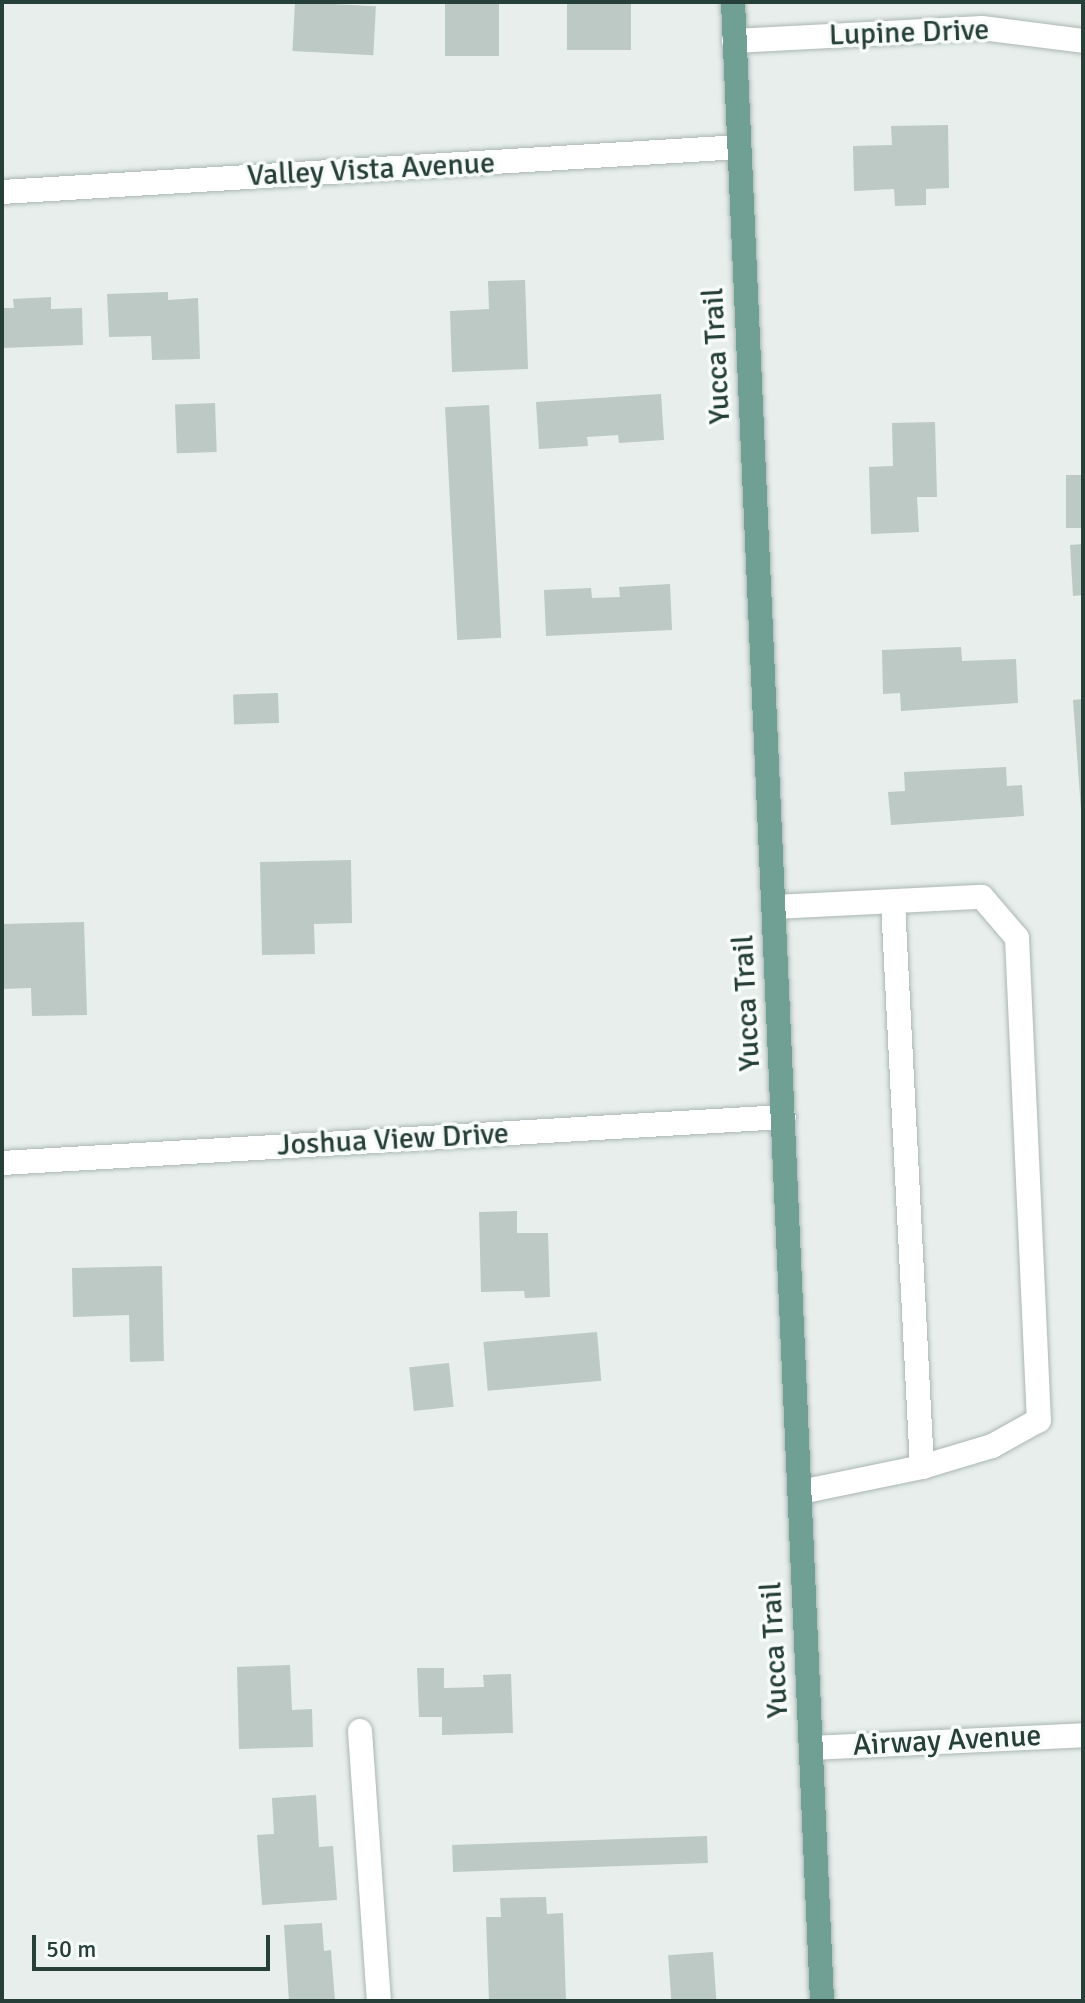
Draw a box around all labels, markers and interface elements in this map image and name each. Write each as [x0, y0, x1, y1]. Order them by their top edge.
street label: Lupine Drive [828, 12, 990, 54]
street label: Valley Vista Avenue [246, 146, 496, 194]
street label: Yucca Trail [695, 287, 739, 425]
street label: Yucca Trail [725, 934, 769, 1072]
street label: Joshua View Drive [276, 1116, 510, 1164]
street label: Yucca Trail [753, 1581, 797, 1719]
street label: Airway Avenue [852, 1718, 1042, 1764]
scale bar [36, 1919, 274, 1969]
text: 50 m [46, 1934, 96, 1964]

